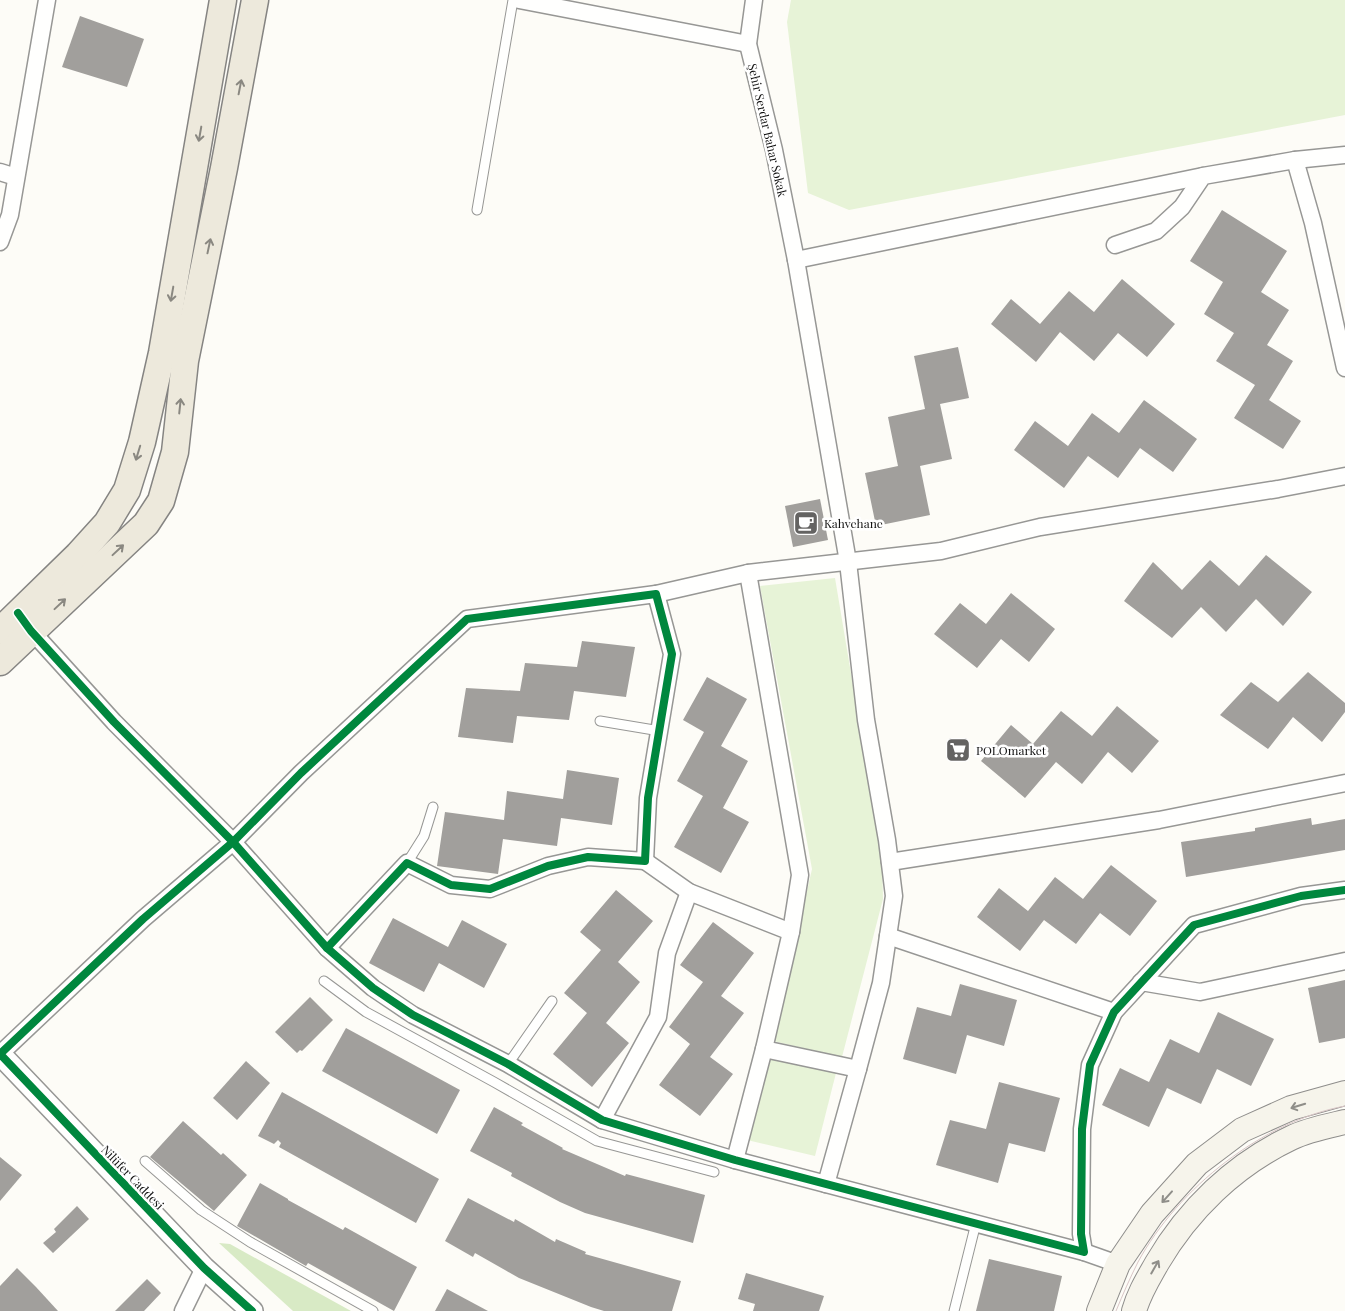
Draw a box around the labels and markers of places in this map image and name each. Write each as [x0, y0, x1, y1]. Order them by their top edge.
cafe icon: Kahvehane [793, 510, 819, 536]
place label: Kahvehane [824, 515, 883, 531]
supermarket icon: POLOmarket [945, 737, 971, 763]
place label: POLOmarket [976, 742, 1047, 758]

